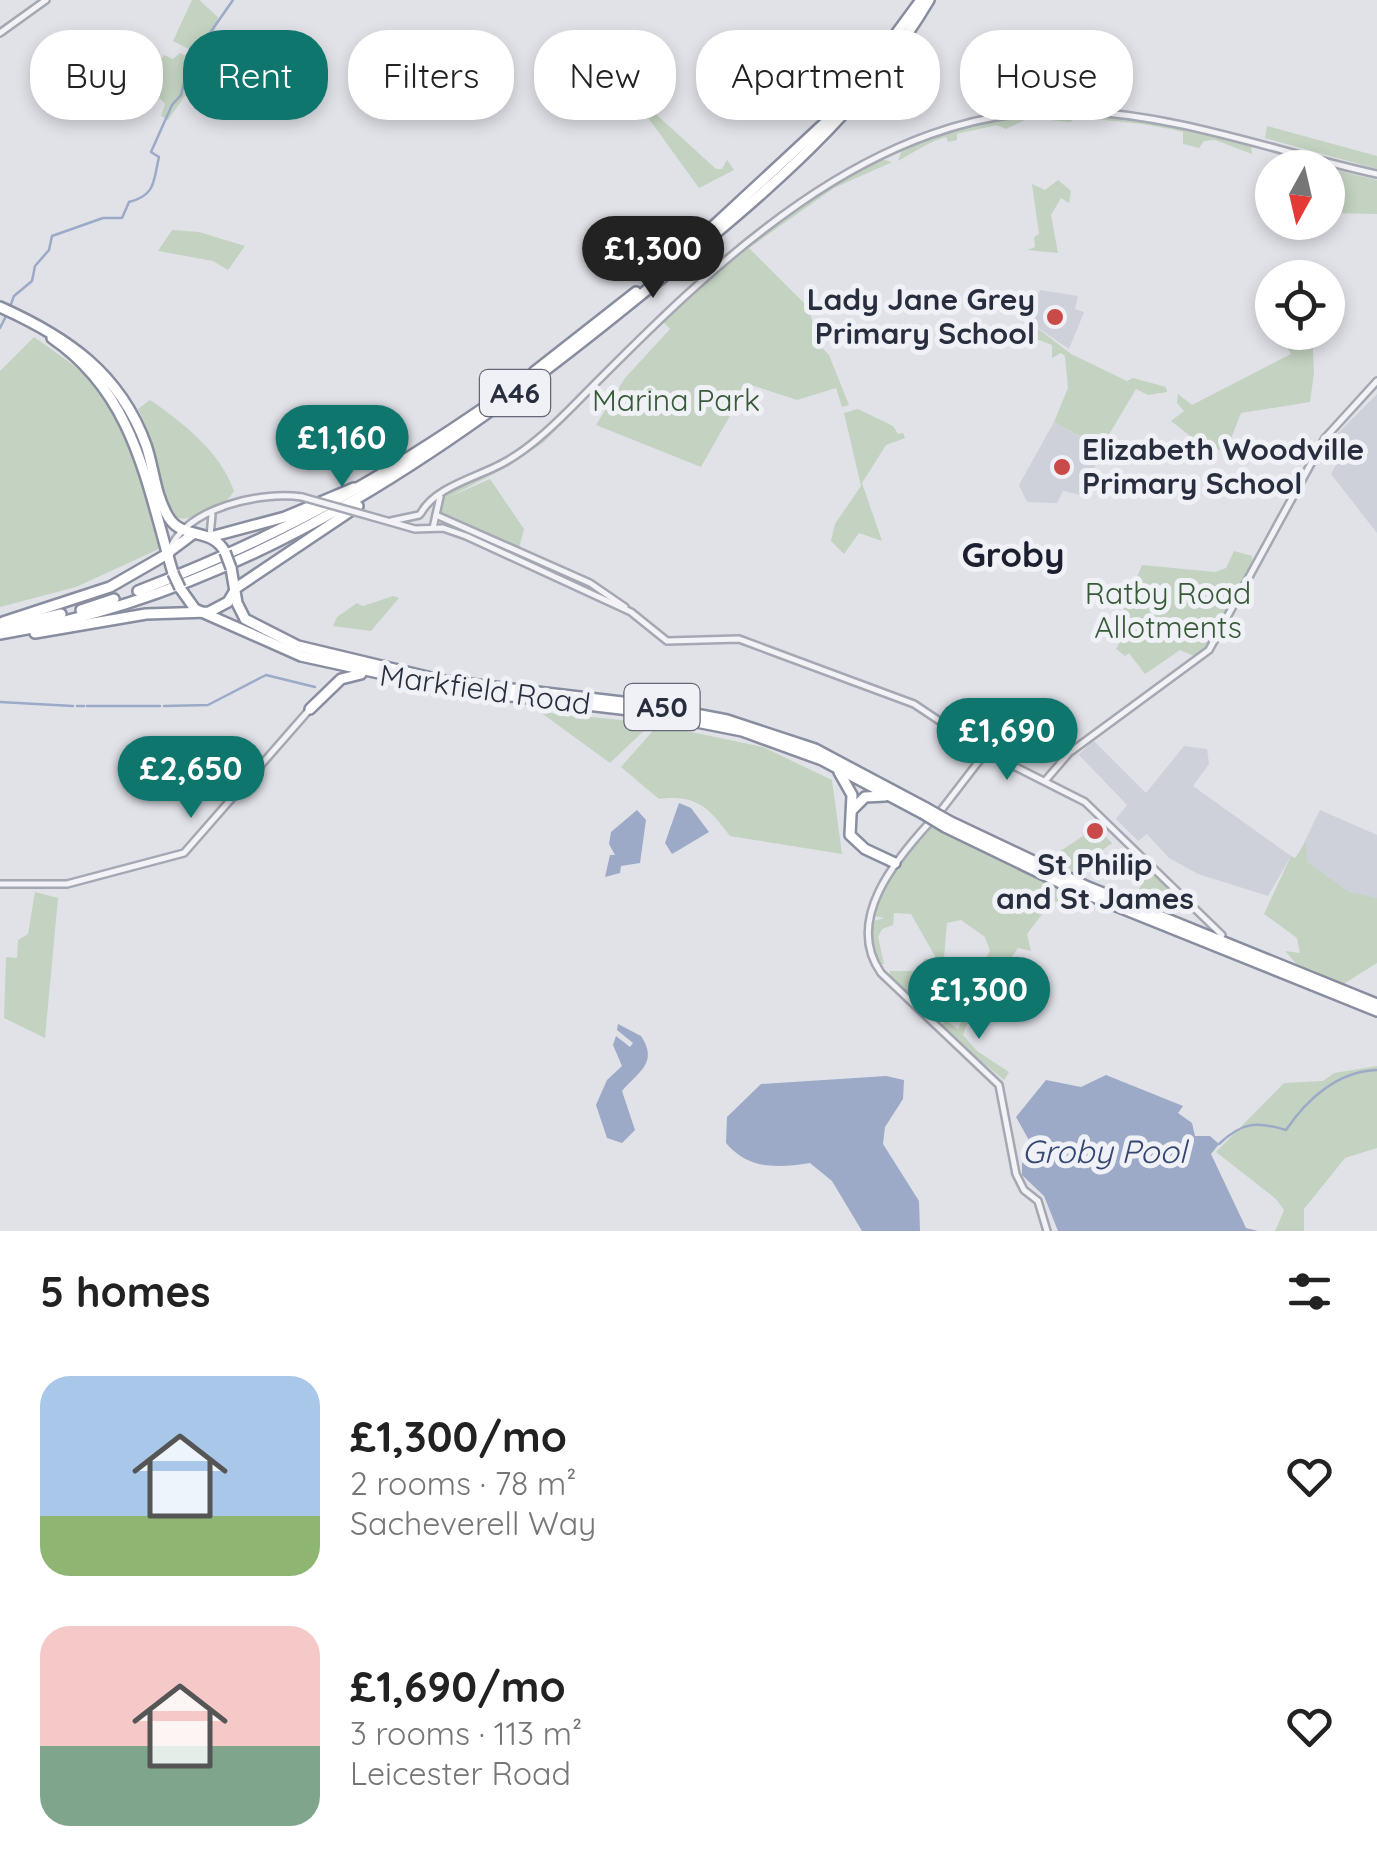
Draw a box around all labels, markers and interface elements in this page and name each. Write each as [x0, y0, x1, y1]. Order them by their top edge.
chip: Buy [30, 30, 163, 120]
chip: Rent [183, 30, 328, 120]
chip: Filters [348, 30, 514, 120]
chip: New [534, 30, 676, 120]
chip: Apartment [696, 30, 940, 120]
chip: House [960, 30, 1133, 120]
north arrow [1255, 150, 1345, 240]
map controls [1255, 150, 1345, 350]
pin: £1,300 [572, 216, 734, 301]
text: £1,300 [604, 228, 702, 268]
button: locate [1255, 260, 1345, 350]
place label: Lady Jane Grey Primary School [807, 280, 1035, 352]
marker: Lady Jane Grey Primary School [1044, 306, 1066, 328]
road number: A46 [480, 370, 550, 416]
park label: Marina Park [592, 381, 760, 419]
pin: £1,160 [261, 405, 423, 490]
text: £1,160 [298, 417, 386, 457]
place label: Elizabeth Woodville Primary School [1082, 430, 1364, 502]
marker: Elizabeth Woodville Primary School [1051, 456, 1073, 478]
district label: Groby [961, 532, 1065, 576]
park label: Ratby Road Allotments [1085, 574, 1251, 646]
street label: Markfield Road [377, 655, 593, 723]
road number: A50 [624, 684, 700, 730]
pin: £1,690 [926, 698, 1088, 783]
text: £1,690 [959, 710, 1055, 750]
pin: £2,650 [110, 736, 272, 821]
text: £2,650 [140, 748, 242, 788]
marker: St Philip and St James [1084, 820, 1106, 842]
place label: St Philip and St James [996, 845, 1194, 917]
pin: £1,300 [898, 957, 1060, 1042]
text: £1,300 [930, 969, 1028, 1009]
water label: Groby Pool [1022, 1131, 1190, 1171]
icon: filters [1282, 1264, 1337, 1319]
text: 5 homes [40, 1265, 211, 1318]
text: £1,300/mo [350, 1410, 567, 1463]
icon: home [120, 1416, 240, 1536]
icon: heart [1282, 1449, 1337, 1504]
text: 2 rooms · 78 m² [350, 1463, 576, 1503]
text: Sacheverell Way [350, 1503, 596, 1543]
text: £1,690/mo [350, 1660, 566, 1713]
icon: home [120, 1666, 240, 1786]
icon: heart [1282, 1699, 1337, 1754]
text: 3 rooms · 113 m² [350, 1713, 582, 1753]
text: Leicester Road [350, 1753, 571, 1793]

